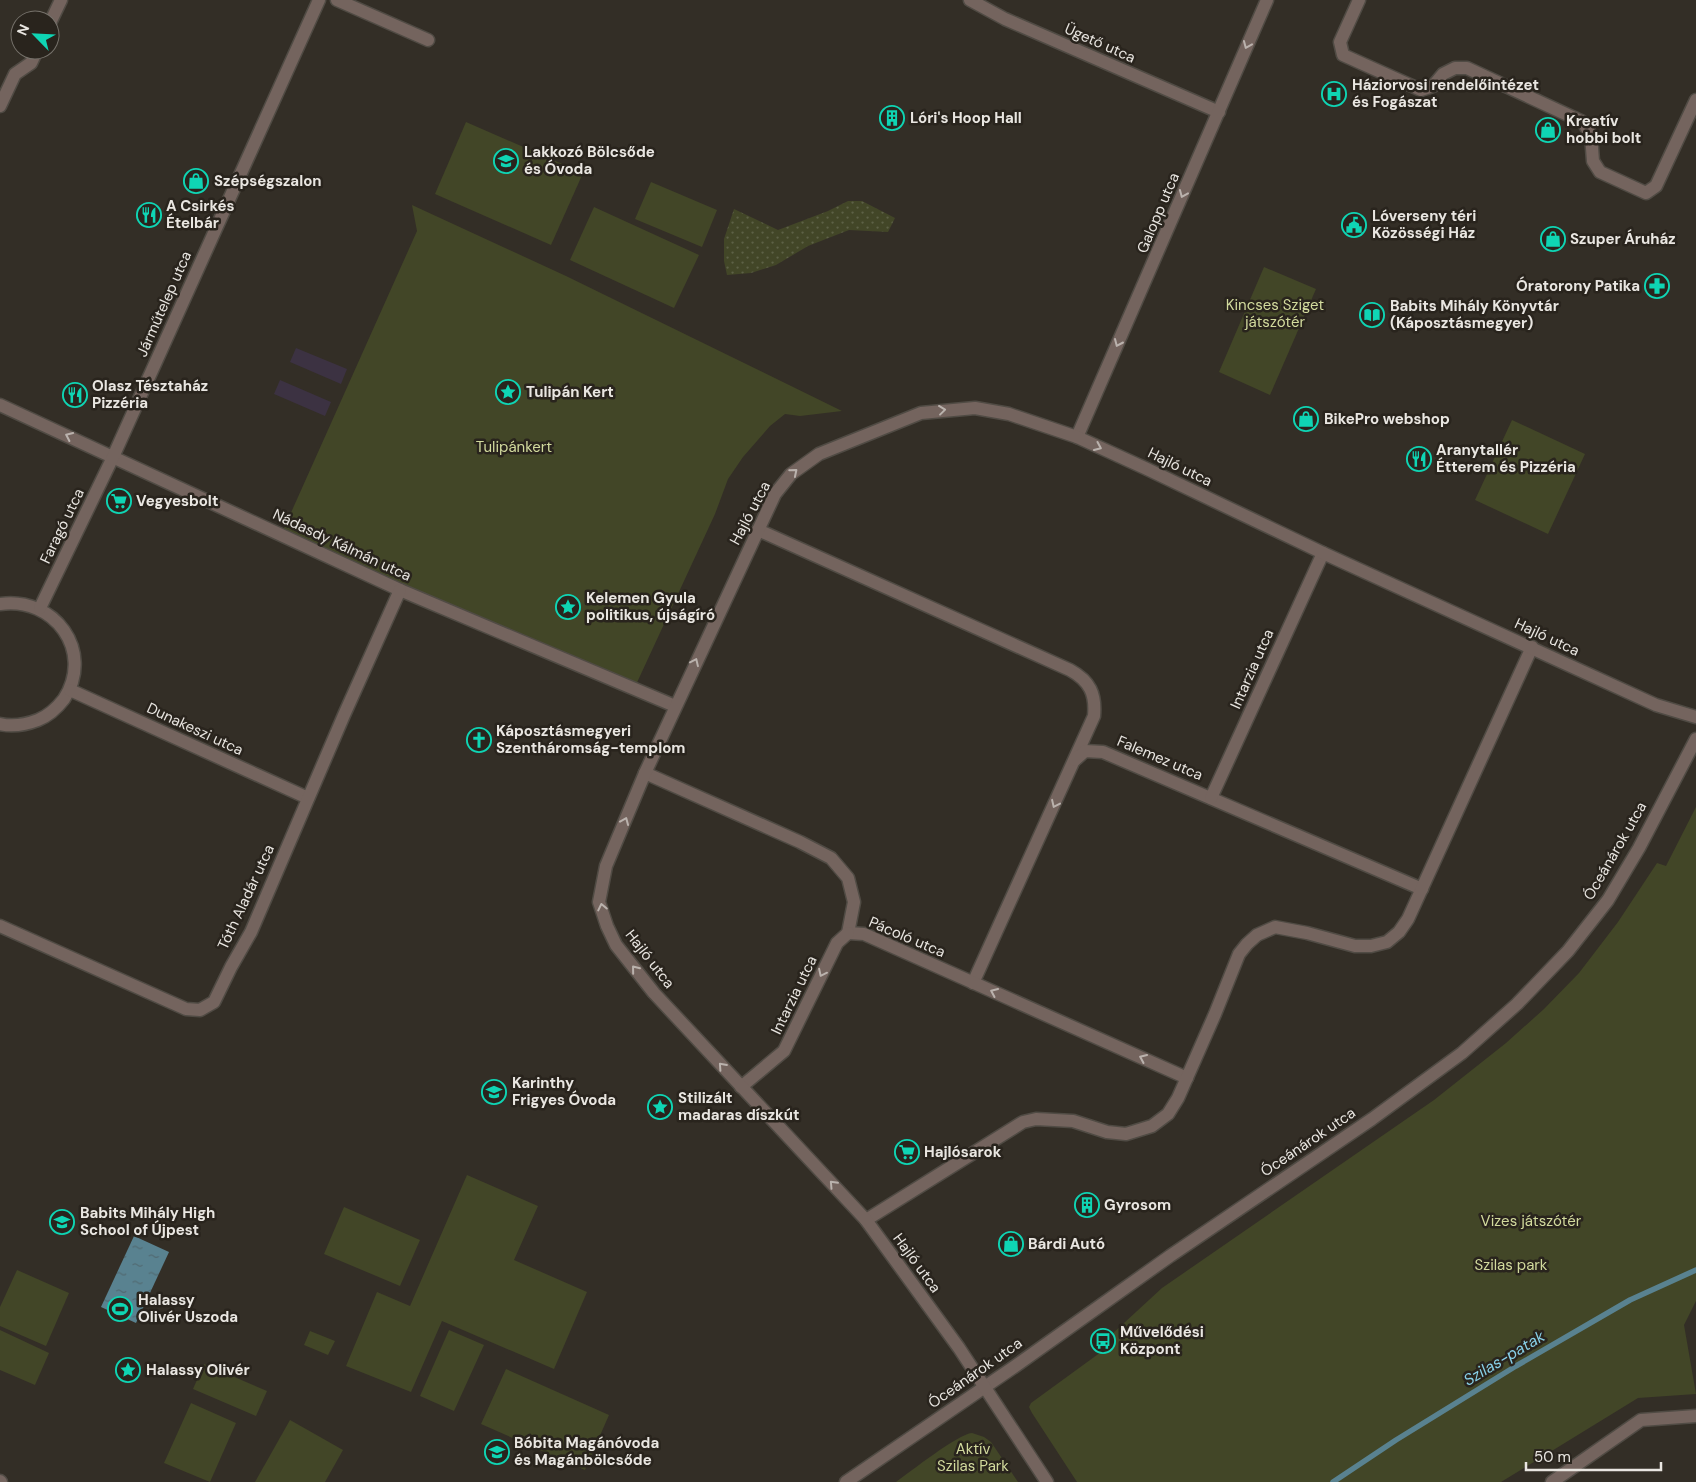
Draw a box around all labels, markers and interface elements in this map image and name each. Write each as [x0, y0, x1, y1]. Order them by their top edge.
north arrow [10, 10, 60, 60]
street label: Ügető utca [1061, 18, 1139, 68]
text: N [13, 21, 33, 38]
one-way arrow [1243, 40, 1254, 49]
place label: Háziorvosi rendelőintézet és Fogászat [1352, 75, 1539, 112]
hospital icon: Háziorvosi rendelőintézet és Fogászat [1321, 81, 1347, 107]
building icon: Lóri's Hoop Hall [879, 105, 905, 131]
place label: Lóri's Hoop Hall [910, 108, 1022, 128]
place label: Kreatív hobbi bolt [1566, 111, 1641, 148]
shop icon: Kreatív hobbi bolt [1535, 117, 1561, 143]
place label: Lakkozó Bölcsőde és Óvoda [524, 142, 655, 179]
school or university icon: Lakkozó Bölcsőde és Óvoda [493, 148, 519, 174]
shop icon: Szépségszalon [183, 168, 209, 194]
street label: Galopp utca [1132, 170, 1184, 256]
place label: Szépségszalon [214, 171, 322, 191]
one-way arrow [1179, 189, 1190, 198]
place label: A Csirkés Ételbár [166, 196, 235, 233]
restaurant icon: A Csirkés Ételbár [136, 202, 162, 228]
place label: Lóverseny téri Közösségi Ház [1372, 206, 1476, 243]
public building icon: Lóverseny téri Közösségi Ház [1341, 212, 1367, 238]
shop icon: Szuper Áruház [1540, 226, 1566, 252]
place label: Szuper Áruház [1570, 229, 1676, 249]
street label: Járműtelep utca [132, 248, 196, 360]
pharmacy icon: Óratorony Patika [1644, 273, 1670, 299]
place label: Óratorony Patika [1516, 276, 1640, 296]
park label: Kincses Sziget játszótér [1226, 295, 1324, 332]
place label: Babits Mihály Könyvtár (Káposztásmegyer) [1390, 296, 1559, 333]
library icon: Babits Mihály Könyvtár (Káposztásmegyer) [1359, 302, 1385, 328]
one-way arrow [1114, 338, 1125, 347]
place label: Olasz Tésztaház Pizzéria [92, 376, 208, 413]
place icon: Tulipán Kert [495, 379, 521, 405]
restaurant icon: Olasz Tésztaház Pizzéria [62, 382, 88, 408]
place label: Tulipán Kert [526, 382, 614, 402]
one-way arrow [938, 405, 946, 416]
shop icon: BikePro webshop [1293, 406, 1319, 432]
place label: BikePro webshop [1324, 409, 1450, 429]
one-way arrow [65, 432, 74, 443]
park label: Tulipánkert [476, 437, 552, 457]
place label: Aranytallér Étterem és Pizzéria [1436, 440, 1576, 477]
one-way arrow [1093, 441, 1102, 451]
street label: Hajló utca [1144, 443, 1216, 491]
restaurant icon: Aranytallér Étterem és Pizzéria [1406, 446, 1432, 472]
one-way arrow [789, 469, 798, 478]
street label: Hajló utca [725, 478, 775, 548]
street label: Faragó utca [35, 485, 89, 567]
supermarket icon: Vegyesbolt [106, 488, 132, 514]
place label: Vegyesbolt [136, 491, 218, 511]
street label: Nádasdy Kálmán utca [270, 504, 414, 586]
place label: Kelemen Gyula politikus, újságíró [586, 588, 715, 625]
place icon: Kelemen Gyula politikus, újságíró [555, 594, 581, 620]
street label: Hajló utca [1511, 613, 1583, 661]
street label: Intarzia utca [1226, 626, 1278, 712]
one-way arrow [689, 658, 700, 667]
street label: Dunakeszi utca [144, 698, 246, 760]
place label: Káposztásmegyeri Szentháromság-templom [496, 721, 685, 758]
church icon: Káposztásmegyeri Szentháromság-templom [466, 727, 492, 753]
street label: Falemez utca [1114, 731, 1206, 785]
street label: Óceánárok utca [1579, 798, 1651, 904]
one-way arrow [1050, 799, 1061, 808]
one-way arrow [619, 818, 629, 826]
street label: Tóth Aladár utca [213, 841, 279, 953]
one-way arrow [597, 902, 607, 911]
street label: Pácoló utca [866, 912, 948, 962]
street label: Hajló utca [621, 926, 679, 992]
street label: Intarzia utca [766, 952, 822, 1038]
one-way arrow [632, 966, 640, 975]
one-way arrow [818, 968, 828, 977]
one-way arrow [990, 988, 999, 999]
one-way arrow [1139, 1054, 1148, 1065]
one-way arrow [719, 1062, 728, 1071]
place label: Karinthy Frigyes Óvoda [512, 1073, 616, 1110]
school or university icon: Karinthy Frigyes Óvoda [481, 1079, 507, 1105]
place label: Stilizált madaras díszkút [678, 1088, 800, 1125]
place icon: Stilizált madaras díszkút [647, 1094, 673, 1120]
street label: Óceánárok utca [1257, 1103, 1359, 1181]
supermarket icon: Hajlósarok [894, 1139, 920, 1165]
place label: Hajlósarok [924, 1142, 1002, 1162]
one-way arrow [830, 1181, 839, 1190]
building icon: Gyrosom [1074, 1192, 1100, 1218]
place label: Gyrosom [1104, 1195, 1171, 1215]
place label: Babits Mihály High School of Újpest [80, 1203, 215, 1240]
school or university icon: Babits Mihály High School of Újpest [49, 1209, 75, 1235]
park label: Vizes játszótér [1481, 1211, 1582, 1231]
street label: Hajló utca [889, 1229, 945, 1297]
shop icon: Bárdi Autó [998, 1231, 1024, 1257]
place label: Bárdi Autó [1028, 1234, 1105, 1254]
park label: Szilas park [1475, 1255, 1548, 1275]
place label: Halassy Olivér Uszoda [138, 1290, 238, 1327]
sports icon: Halassy Olivér Uszoda [107, 1296, 133, 1322]
place label: Művelődési Központ [1120, 1322, 1204, 1359]
water label: Szilas-patak [1459, 1325, 1549, 1391]
bus stop icon: Művelődési Központ [1090, 1328, 1116, 1354]
street label: Óceánárok utca [924, 1333, 1026, 1413]
place icon: Halassy Olivér [115, 1357, 141, 1383]
place label: Halassy Olivér [146, 1360, 250, 1380]
place label: Bóbita Magánóvoda és Magánbölcsőde [514, 1433, 659, 1470]
school or university icon: Bóbita Magánóvoda és Magánbölcsőde [484, 1439, 510, 1465]
park label: Aktív Szilas Park [937, 1439, 1009, 1476]
scale bar [1526, 1440, 1661, 1472]
text: 50 m [1534, 1447, 1571, 1467]

